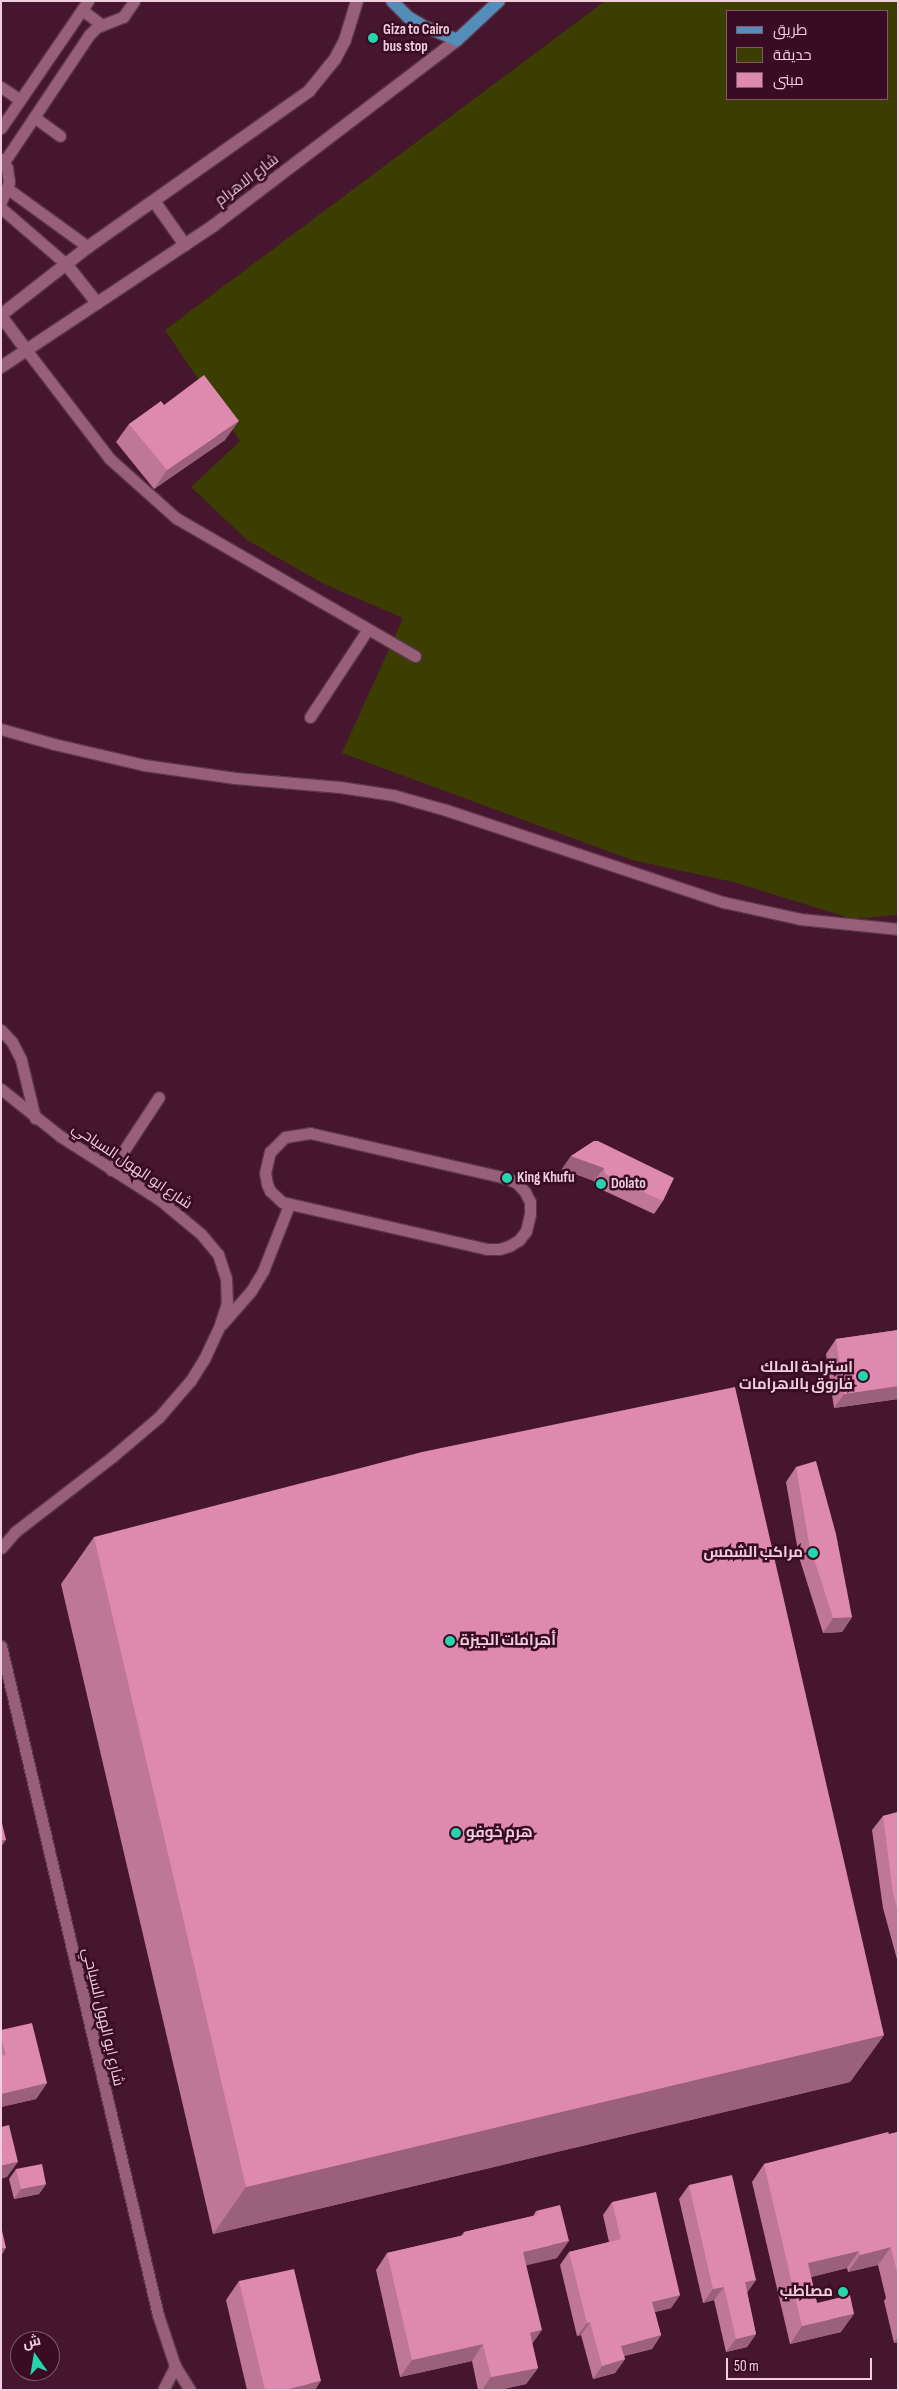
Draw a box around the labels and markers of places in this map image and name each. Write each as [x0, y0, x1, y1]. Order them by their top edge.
place label: Giza to Cairo bus stop [383, 20, 450, 55]
marker: Giza to Cairo bus stop [367, 32, 379, 44]
place label: King Khufu [517, 1169, 575, 1187]
marker: King Khufu [501, 1172, 513, 1184]
place label: Dolato [611, 1175, 646, 1193]
marker: Dolato [595, 1178, 607, 1190]
place label: استراحة الملك فاروق بالاهرامات [739, 1358, 853, 1393]
marker: استراحة الملك فاروق بالاهرامات [857, 1370, 869, 1382]
place label: مراكب الشمس [704, 1544, 803, 1562]
marker: مراكب الشمس [807, 1547, 819, 1559]
place label: أهرامات الجيزة [460, 1632, 556, 1650]
marker: أهرامات الجيزة [444, 1635, 456, 1647]
place label: هرم خوفو [466, 1824, 532, 1842]
marker: هرم خوفو [450, 1827, 462, 1839]
place label: مصاطب [780, 2283, 833, 2301]
marker: مصاطب [837, 2286, 849, 2298]

